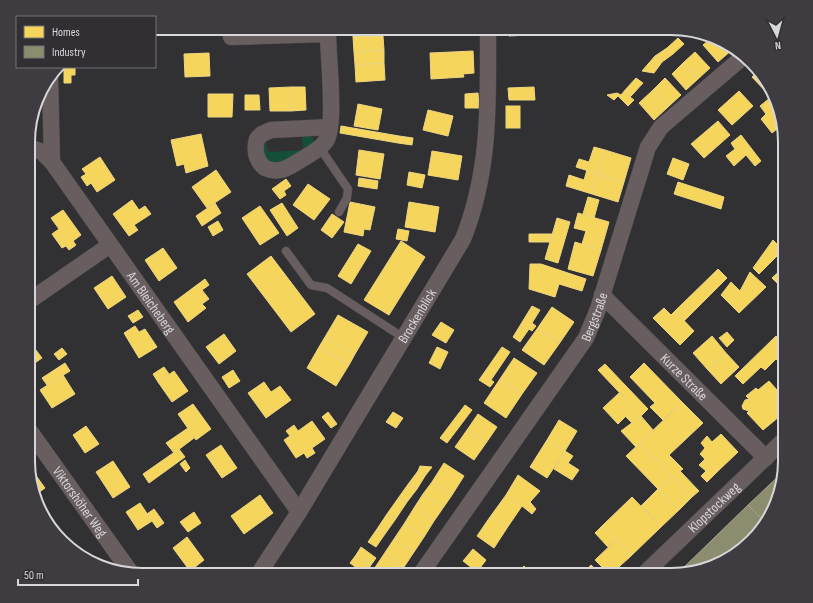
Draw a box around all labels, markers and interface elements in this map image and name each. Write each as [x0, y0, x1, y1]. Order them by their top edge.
legend [16, 16, 156, 68]
north arrow [757, 16, 797, 56]
text: Homes [52, 25, 80, 40]
text: N [774, 39, 782, 52]
text: Industry [52, 45, 86, 60]
street label: Am Bleicheberg [122, 267, 179, 338]
street label: Brockenblick [394, 285, 440, 346]
street label: Bergstraße [577, 291, 612, 344]
street label: Kurze Straße [657, 350, 711, 404]
street label: Viktorshöher Weg [49, 463, 111, 541]
street label: Klopstockweg [685, 478, 744, 536]
scale bar [18, 561, 138, 587]
text: 50 m [24, 568, 44, 583]

